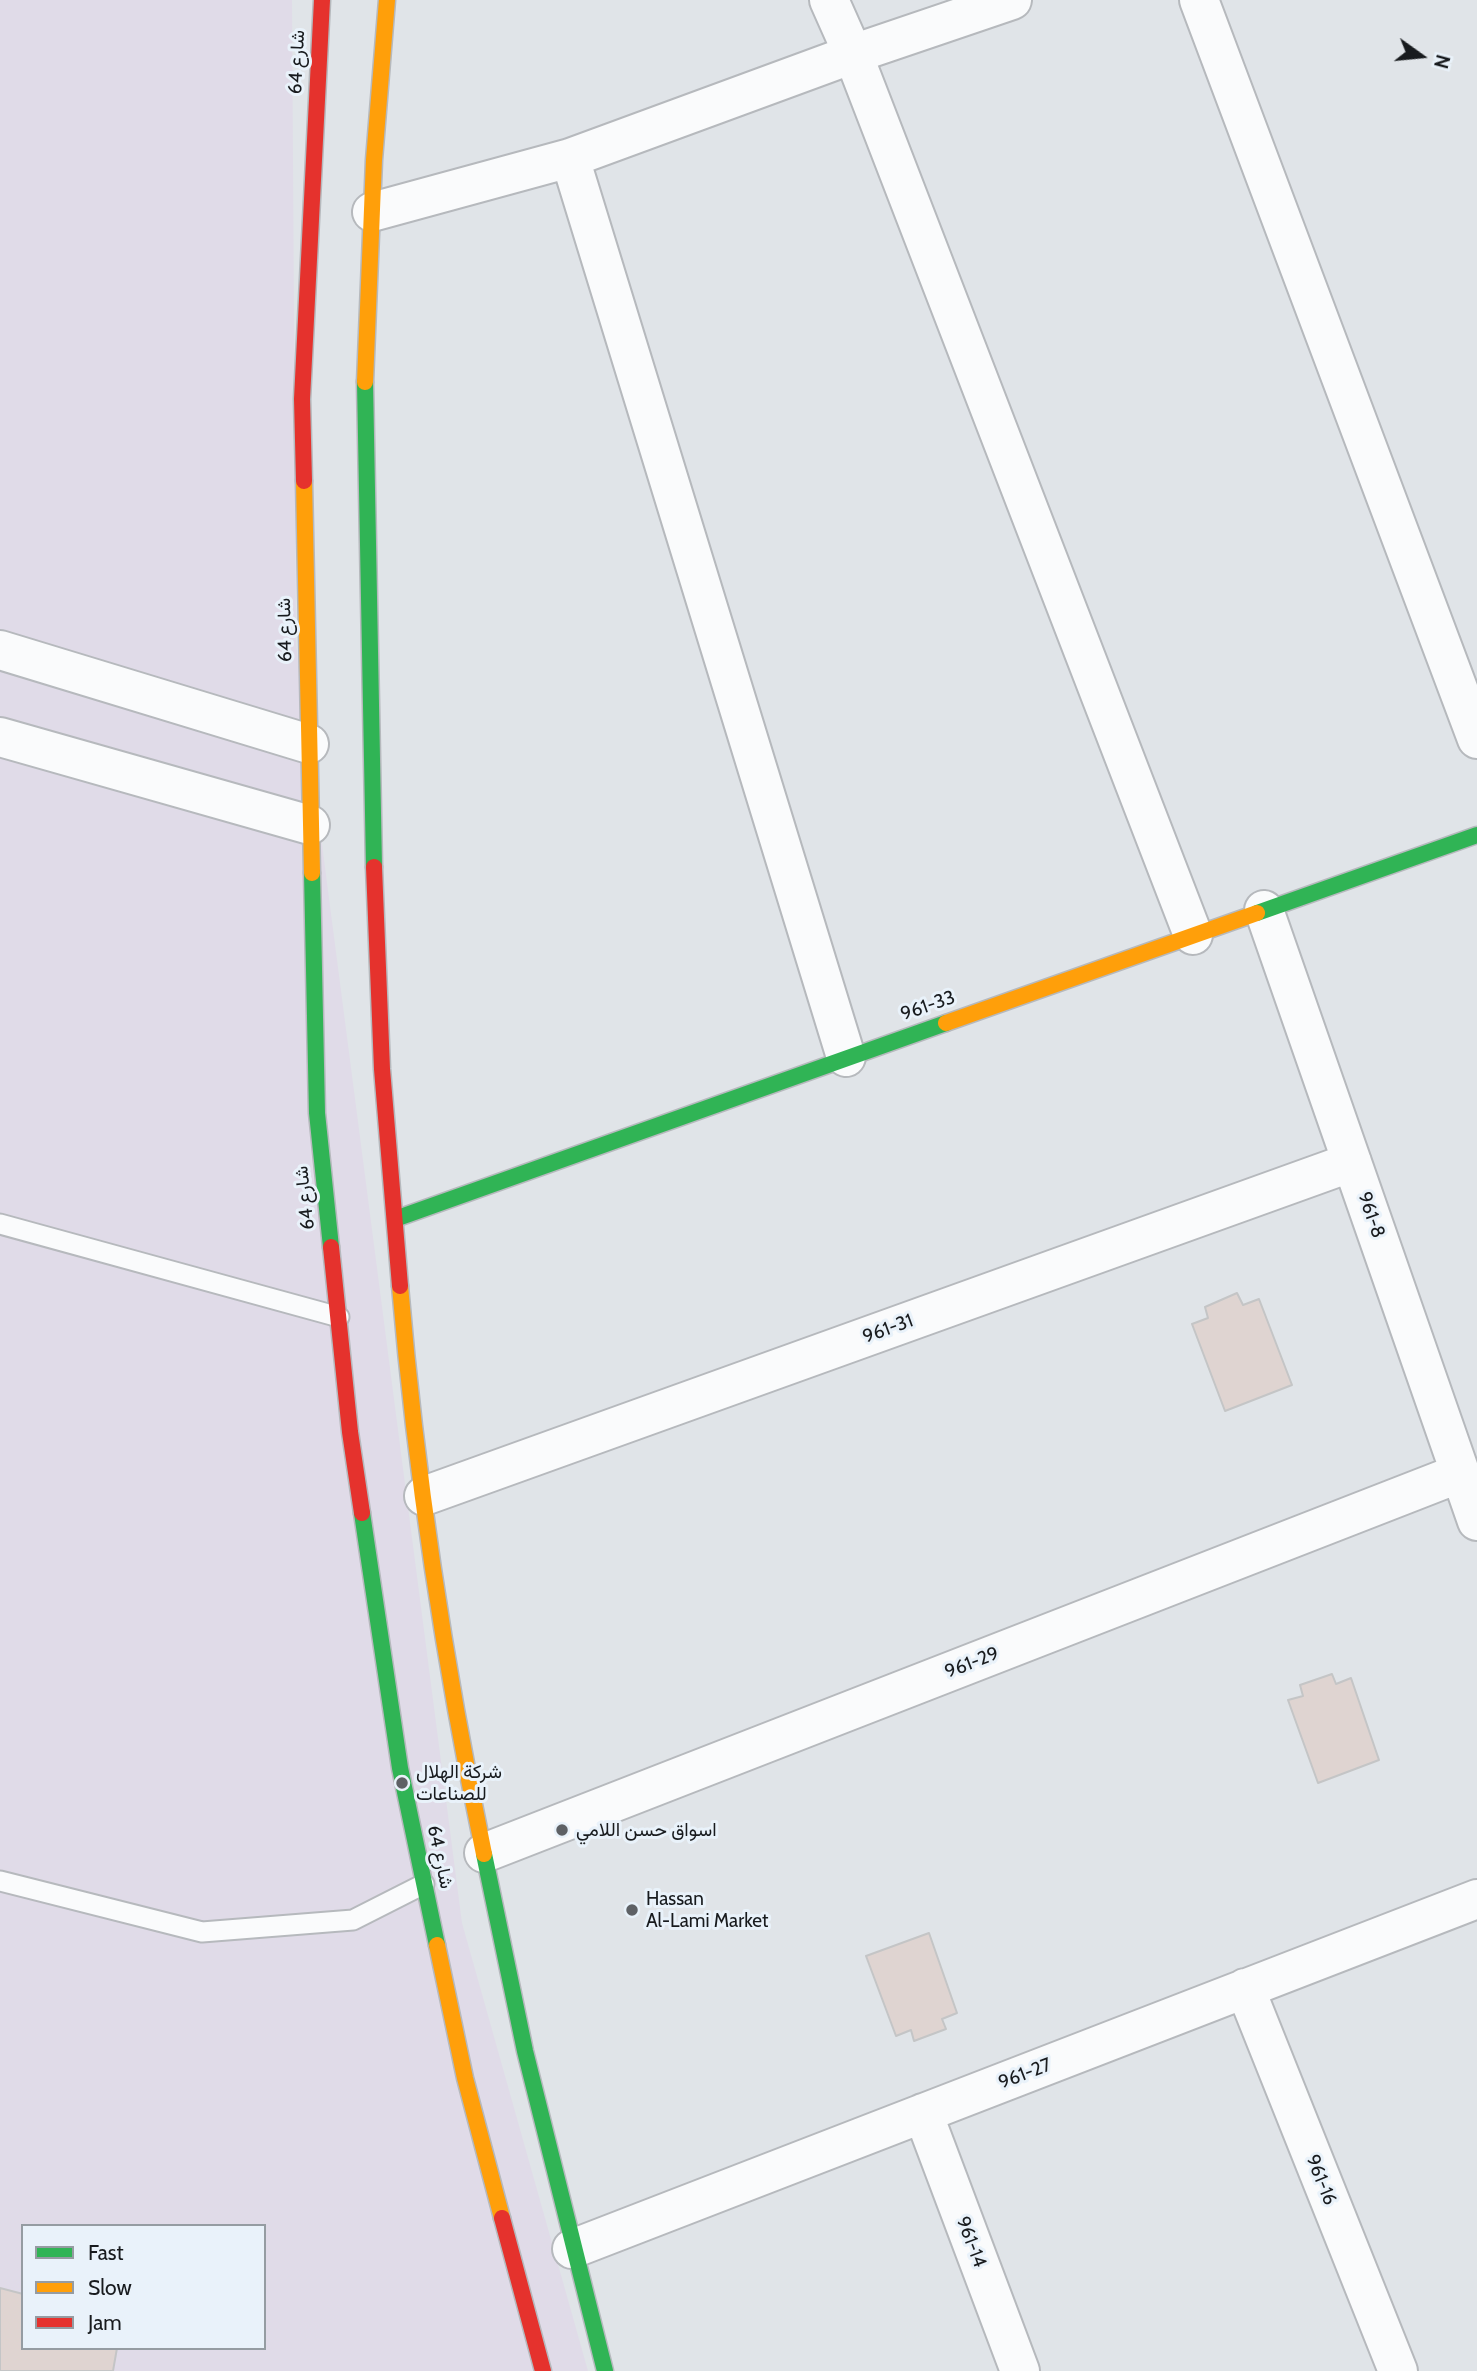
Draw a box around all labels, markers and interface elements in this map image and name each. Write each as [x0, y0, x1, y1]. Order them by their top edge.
north arrow [1386, 21, 1456, 91]
street label: شارع 64 [284, 29, 310, 95]
text: N [1429, 52, 1455, 71]
street label: شارع 64 [273, 598, 297, 662]
street label: 961-33 [898, 986, 958, 1026]
street label: شارع 64 [290, 1165, 320, 1231]
street label: 961-8 [1353, 1189, 1389, 1241]
street label: 961-31 [860, 1309, 916, 1349]
street label: 961-29 [942, 1642, 1002, 1684]
place label: شركة الهلال للصناعات [416, 1761, 502, 1805]
marker: شركة الهلال للصناعات [394, 1775, 410, 1791]
place label: اسواق حسن اللامي [576, 1819, 717, 1841]
marker: اسواق حسن اللامي [554, 1822, 570, 1838]
street label: شارع 64 [422, 1823, 458, 1891]
place label: Hassan Al-Lami Market [646, 1888, 768, 1932]
marker: Hassan Al-Lami Market [624, 1902, 640, 1918]
street label: 961-27 [995, 2054, 1055, 2094]
street label: 961-16 [1301, 2151, 1341, 2209]
street label: 961-14 [951, 2213, 991, 2271]
legend [21, 2224, 266, 2350]
text: Fast [88, 2240, 124, 2265]
text: Slow [88, 2275, 132, 2300]
text: Jam [88, 2310, 122, 2335]

